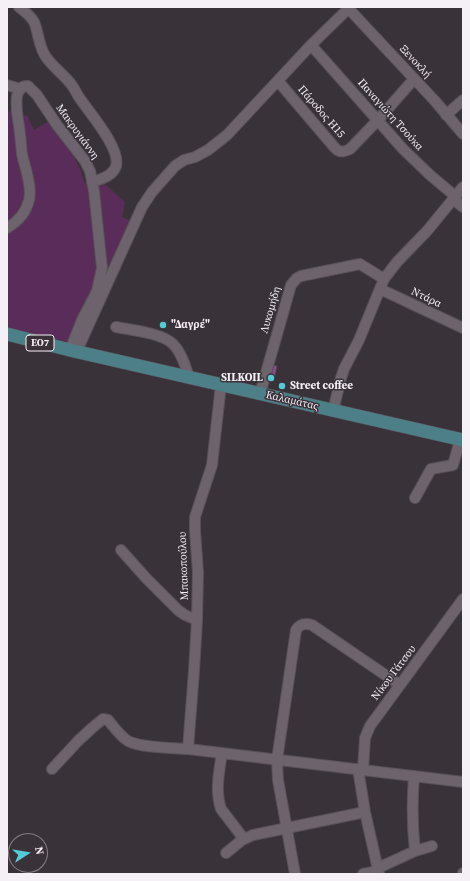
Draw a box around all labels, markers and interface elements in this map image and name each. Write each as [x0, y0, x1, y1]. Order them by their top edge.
street label: Ξενοκλή [396, 43, 434, 81]
street label: Παναγιώτη Τσούκα [354, 76, 426, 154]
street label: Πάροδος Η15 [295, 83, 347, 141]
street label: Μακρυγιάννη [53, 102, 101, 162]
street label: Λυκομήδη [258, 285, 284, 335]
street label: Ντάρα [409, 285, 443, 311]
place label: "Δαγρέ" [171, 318, 210, 332]
marker: "Δαγρέ" [158, 320, 168, 330]
road number: ΕΟ7 [26, 335, 54, 351]
place label: SILKOIL [221, 371, 263, 385]
marker: SILKOIL [266, 373, 276, 383]
place label: Street coffee [290, 379, 353, 393]
marker: Street coffee [277, 381, 287, 391]
street label: Καλαμάτας [264, 389, 320, 413]
street label: Μπακοπούλου [176, 532, 192, 600]
street label: Νίκου Γάτσου [369, 643, 419, 703]
north arrow [8, 833, 48, 873]
text: N [31, 845, 47, 856]

